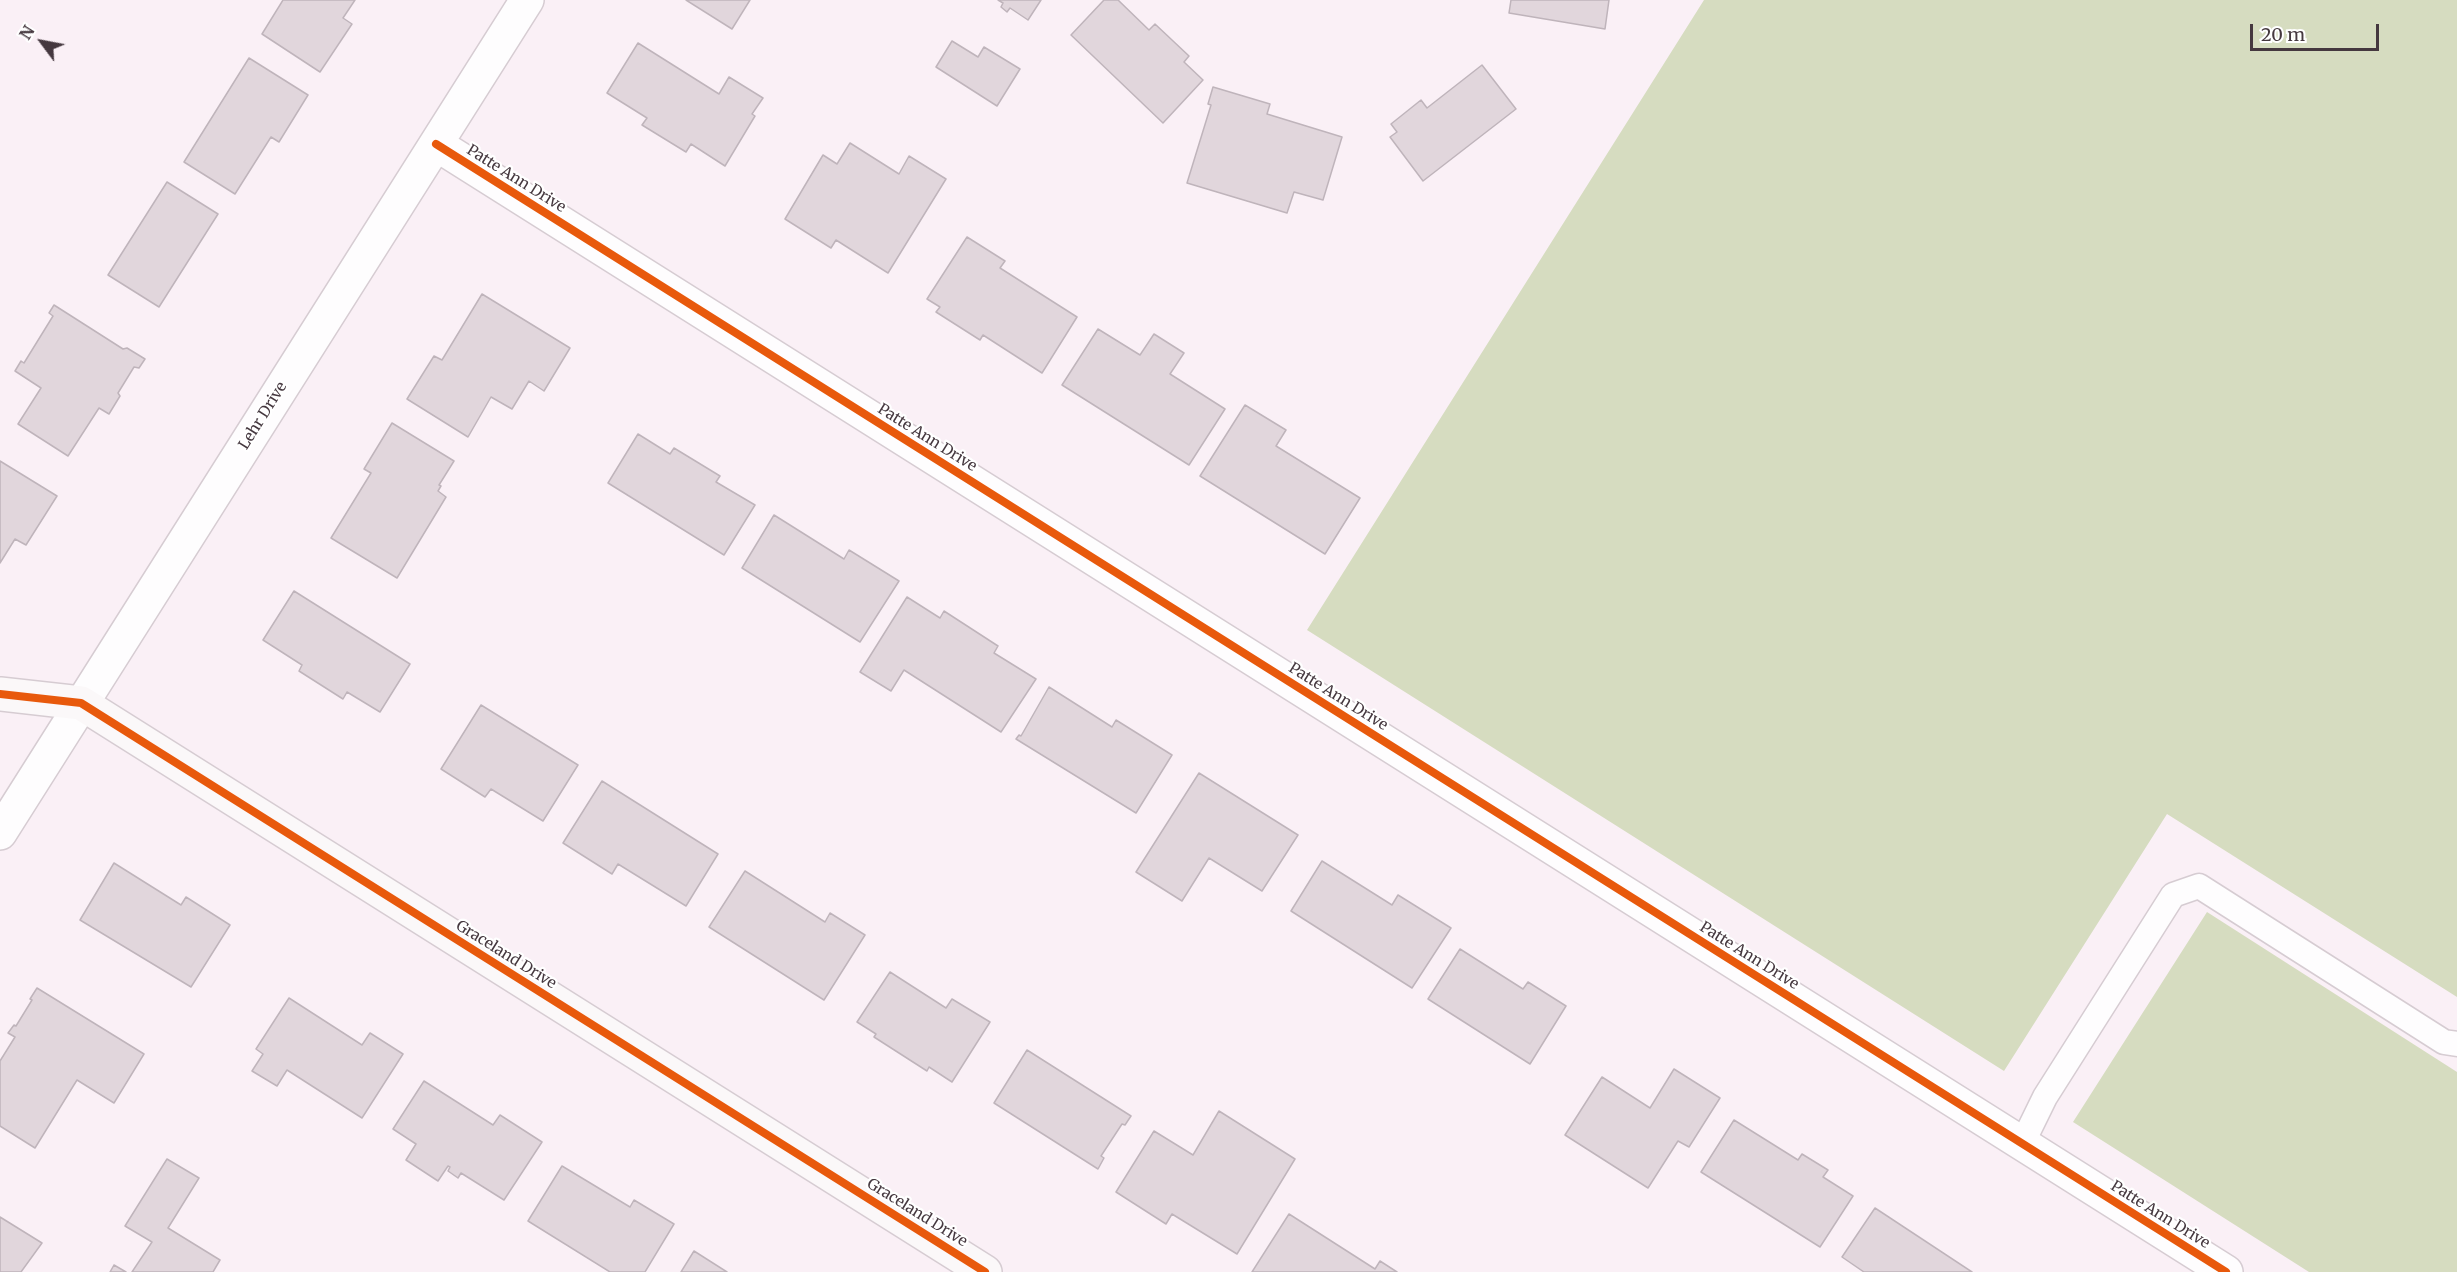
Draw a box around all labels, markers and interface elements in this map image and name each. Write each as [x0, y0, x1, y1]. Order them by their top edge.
north arrow [12, 12, 72, 72]
scale bar [2253, 12, 2382, 50]
text: N [15, 22, 39, 43]
text: 20 m [2261, 23, 2305, 46]
street label: Patte Ann Drive [463, 141, 569, 217]
street label: Lehr Drive [235, 379, 291, 453]
street label: Patte Ann Drive [874, 400, 980, 476]
street label: Patte Ann Drive [1285, 659, 1391, 735]
street label: Graceland Drive [453, 917, 559, 993]
street label: Patte Ann Drive [1696, 918, 1802, 994]
street label: Graceland Drive [864, 1175, 970, 1251]
street label: Patte Ann Drive [2107, 1177, 2213, 1253]

